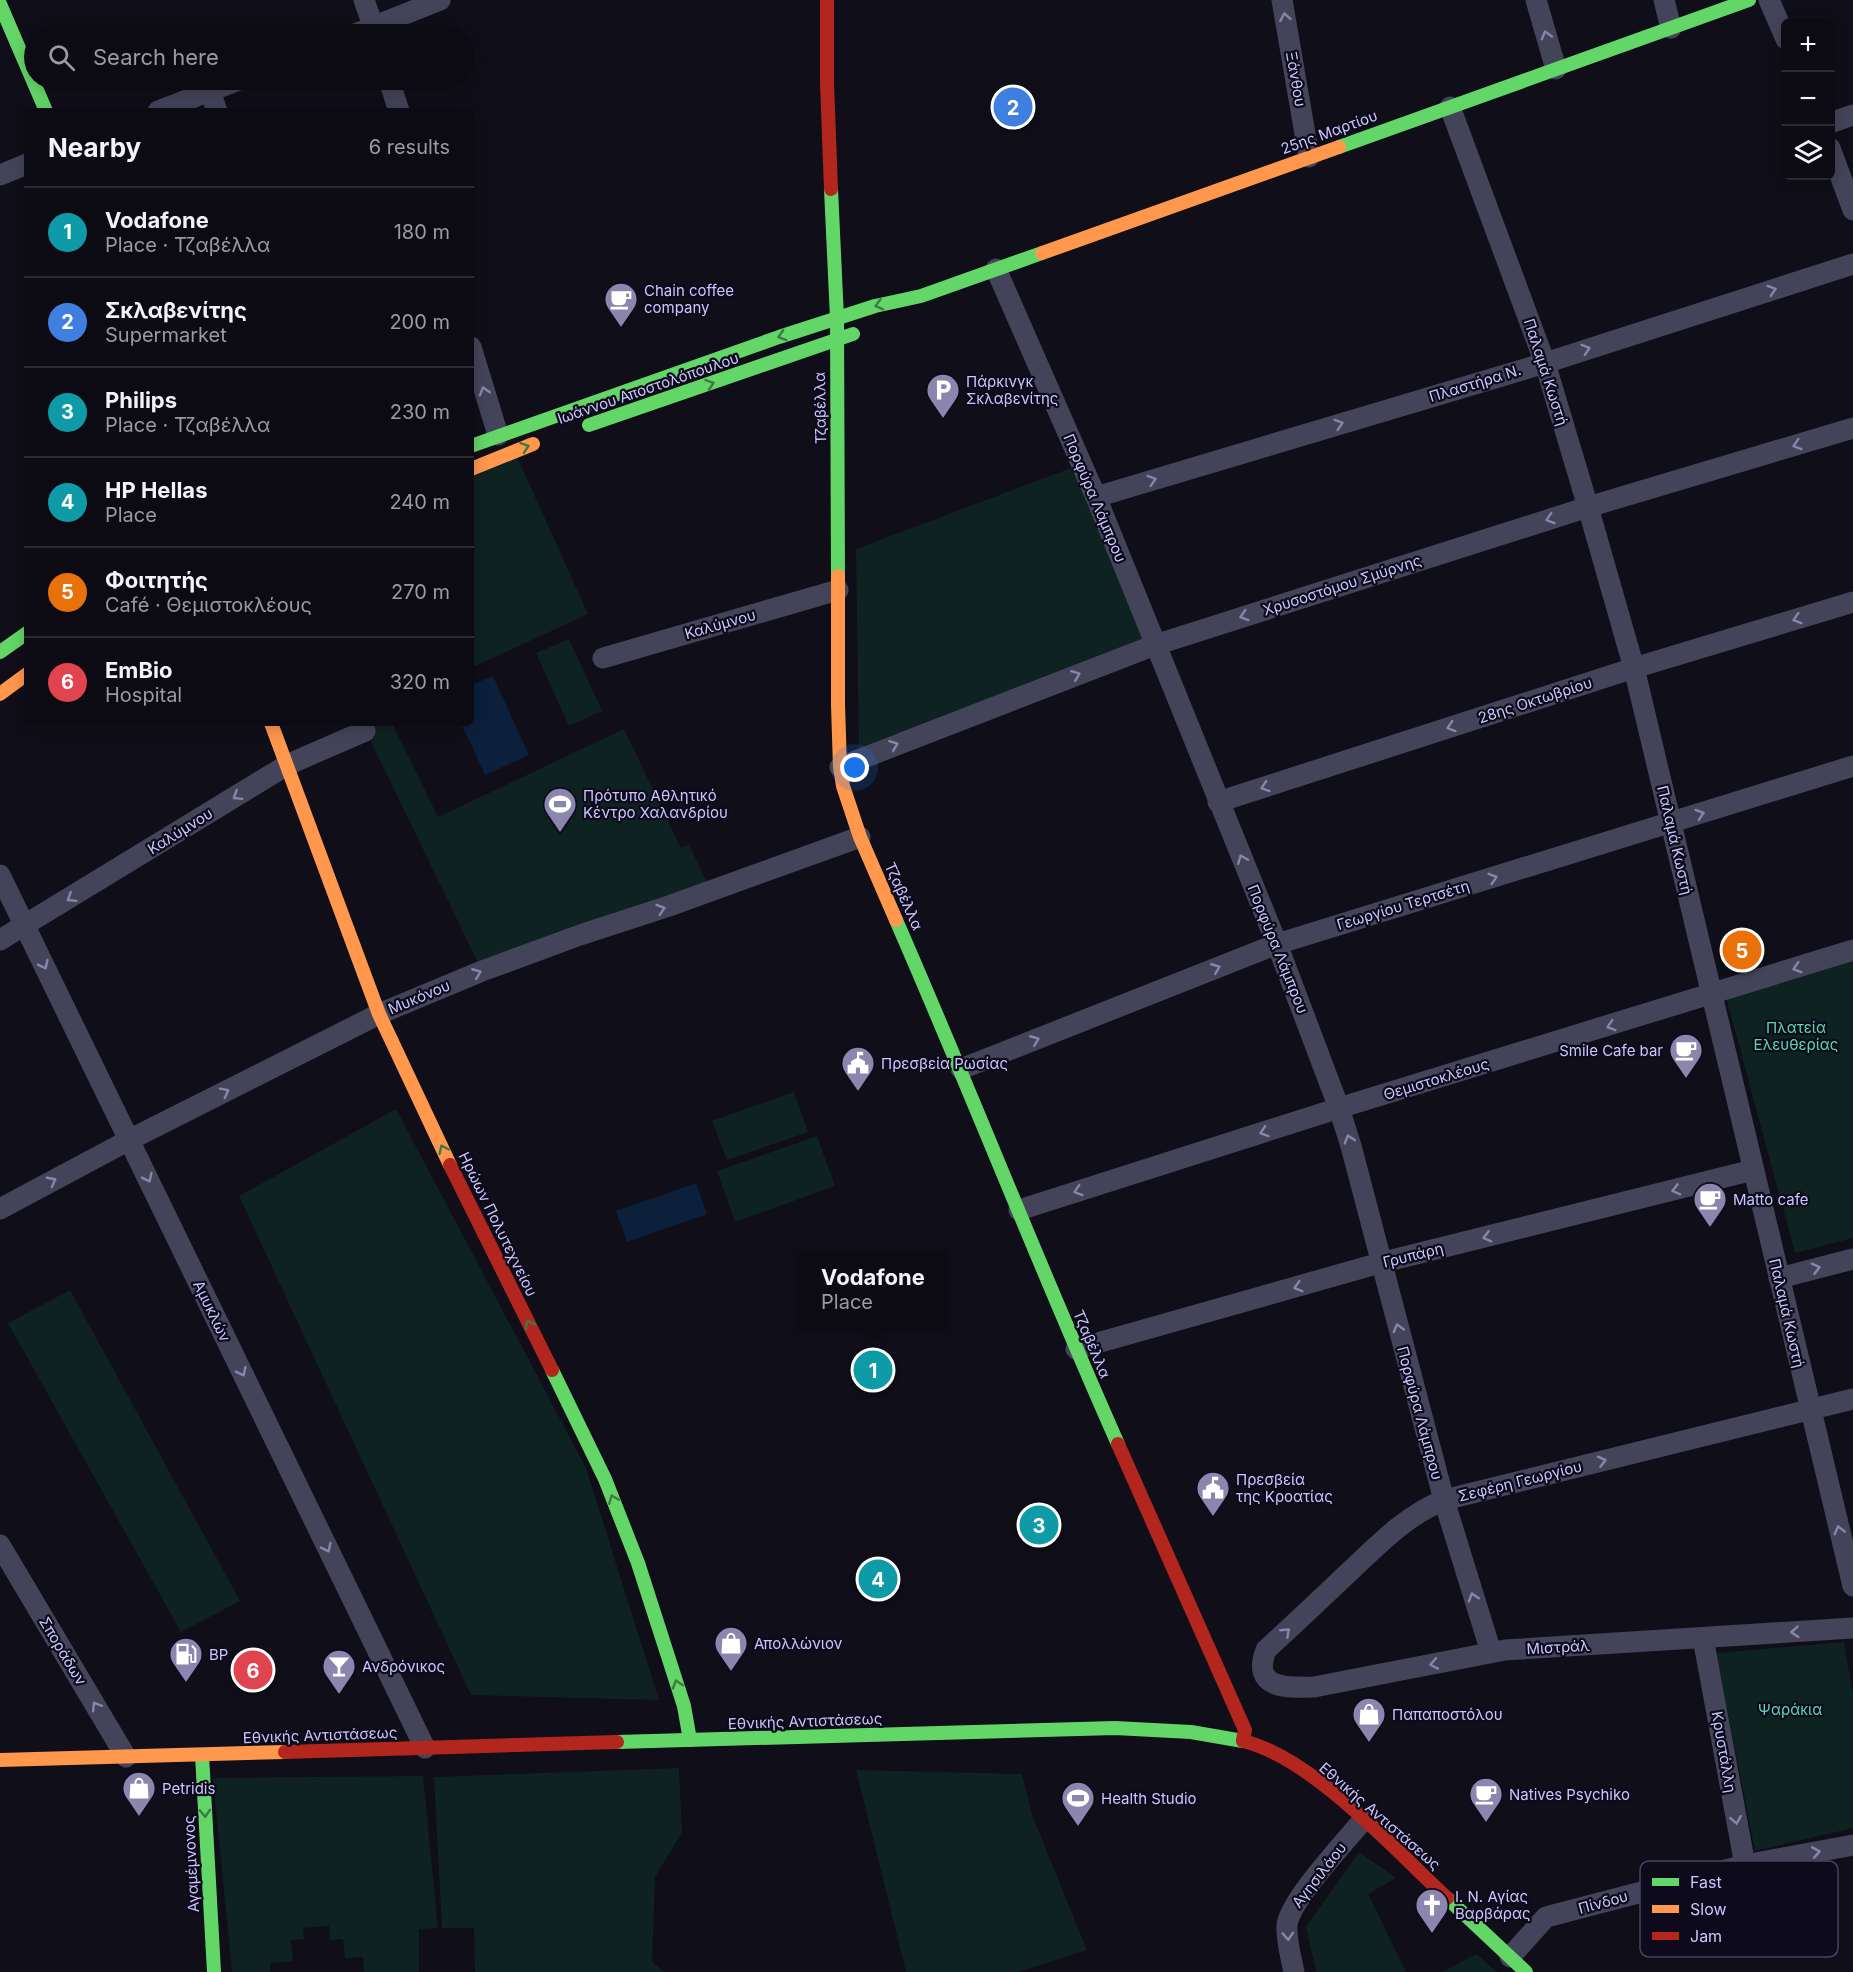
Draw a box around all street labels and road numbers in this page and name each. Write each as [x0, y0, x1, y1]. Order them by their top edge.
street label: Ξάνθου [1282, 50, 1310, 108]
street label: 25ης Μαρτίου [1278, 106, 1380, 158]
street label: Παλαμά Κωστή [1520, 316, 1572, 428]
street label: Ιωάννου Αποστολόπουλου [555, 348, 741, 428]
street label: Πλαστήρα Ν. [1427, 360, 1523, 406]
street label: Τζαβέλλα [810, 372, 830, 444]
street label: Πορφύρα Λάμπρου [1059, 431, 1131, 565]
street label: Χρυσοστόμου Σμύρνης [1260, 550, 1424, 620]
street label: Καλύμνου [682, 605, 758, 643]
street label: 28ης Οκτωβρίου [1476, 673, 1594, 727]
street label: Παλαμά Κωστή [1653, 784, 1697, 896]
street label: Καλύμνου [144, 804, 216, 858]
street label: Τζαβέλλα [881, 859, 927, 933]
street label: Γεωργίου Τερτσέτη [1334, 876, 1472, 934]
street label: Πορφύρα Λάμπρου [1243, 882, 1313, 1016]
street label: Μυκόνου [385, 975, 453, 1019]
street label: Θεμιστοκλέους [1381, 1054, 1491, 1104]
street label: Ηρώων Πολυτεχνείου [455, 1149, 541, 1299]
street label: Γρυπάρη [1381, 1238, 1445, 1272]
street label: Παλαμά Κωστή [1765, 1257, 1809, 1369]
street label: Αμυκλών [189, 1277, 235, 1345]
street label: Τζαβέλλα [1069, 1307, 1115, 1381]
street label: Πορφύρα Λάμπρου [1393, 1344, 1447, 1482]
street label: Σεφέρη Γεωργίου [1456, 1456, 1584, 1506]
street label: Σποράδων [35, 1613, 91, 1689]
street label: Μιστράλ [1526, 1636, 1590, 1658]
street label: Εθνικής Αντιστάσεως [727, 1709, 883, 1733]
street label: Κρυστάλλη [1707, 1710, 1741, 1794]
street label: Εθνικής Αντιστάσεως [242, 1723, 398, 1747]
street label: Εθνικής Αντιστάσεως [1315, 1758, 1445, 1874]
street label: Αγαμέμνονος [179, 1815, 203, 1913]
street label: Αγησιλάου [1288, 1838, 1350, 1912]
street label: Πίνδου [1576, 1886, 1630, 1918]

